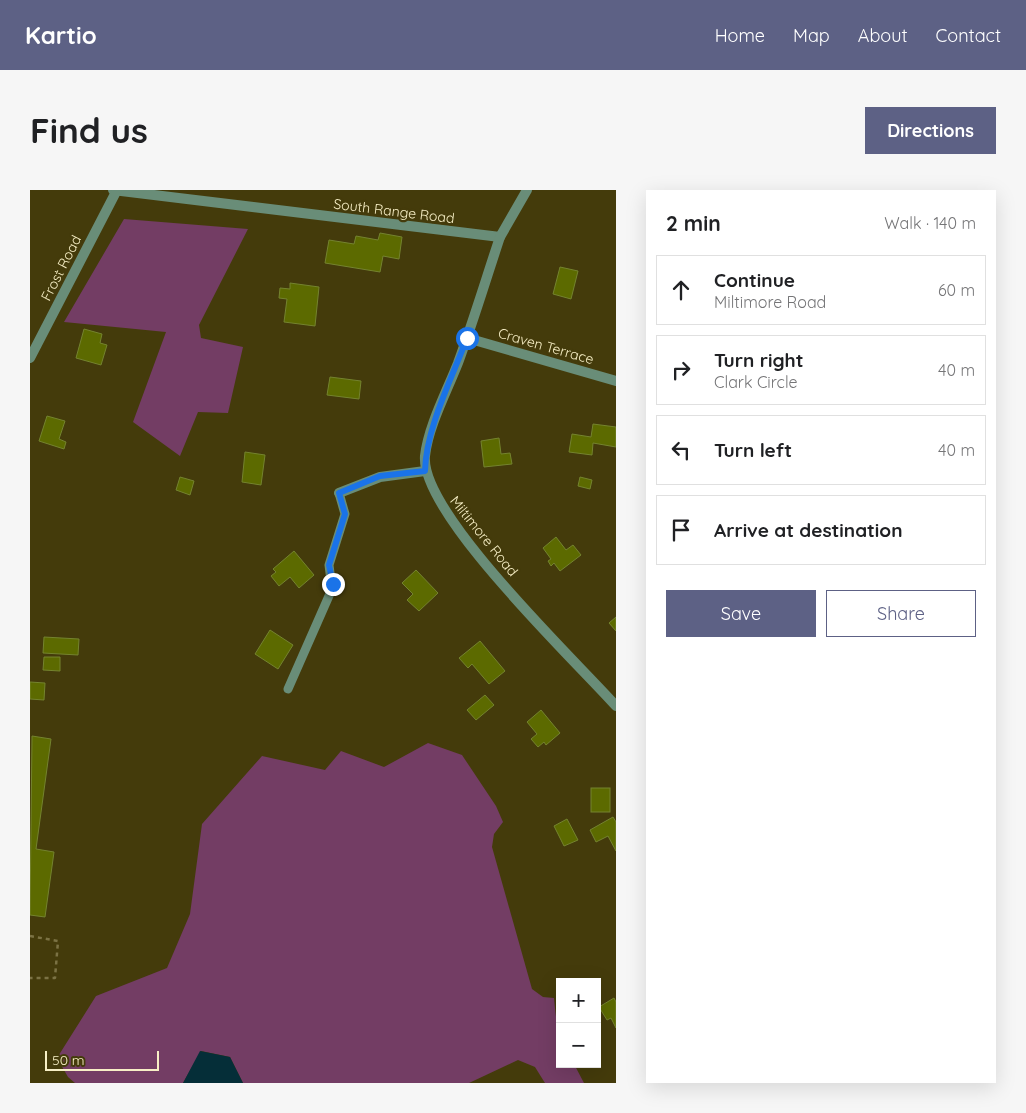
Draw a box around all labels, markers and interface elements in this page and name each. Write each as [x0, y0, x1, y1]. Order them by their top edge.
text: Kartio [25, 20, 97, 50]
text: Home [715, 24, 765, 47]
text: Map [793, 24, 830, 47]
text: About [858, 24, 908, 47]
text: Contact [936, 24, 1001, 47]
button: Directions [865, 107, 996, 154]
text: Find us [30, 108, 148, 152]
street label: South Range Road [332, 195, 456, 227]
text: 2 min [666, 210, 721, 236]
text: Walk · 140 m [884, 213, 976, 233]
street label: Frost Road [37, 232, 85, 304]
text: Continue [714, 268, 795, 292]
icon: ahead [667, 276, 695, 304]
text: 60 m [938, 280, 975, 300]
text: Miltimore Road [714, 292, 826, 312]
street label: Craven Terrace [496, 324, 596, 368]
route start [456, 327, 479, 350]
text: Turn right [714, 348, 803, 372]
icon: right [667, 356, 695, 384]
text: 40 m [938, 360, 975, 380]
text: Clark Circle [714, 372, 797, 392]
icon: left [667, 436, 695, 464]
text: Turn left [714, 438, 792, 462]
text: 40 m [938, 440, 975, 460]
street label: Miltimore Road [446, 492, 522, 580]
icon: arrive [667, 516, 695, 544]
text: Arrive at destination [714, 518, 903, 542]
route end [322, 573, 345, 596]
button: Save [666, 590, 816, 637]
button: Share [826, 590, 976, 637]
map controls [556, 978, 601, 1068]
button: + [556, 978, 601, 1023]
button: − [556, 1023, 601, 1068]
scale bar [45, 1048, 159, 1071]
text: 50 m [52, 1051, 85, 1069]

